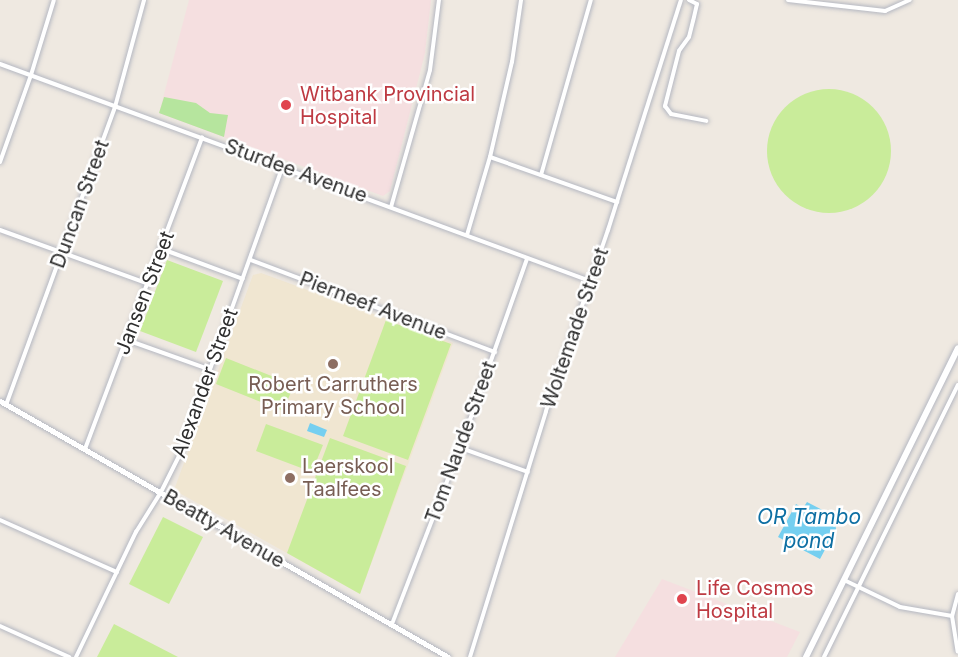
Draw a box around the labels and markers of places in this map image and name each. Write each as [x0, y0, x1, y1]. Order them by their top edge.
place label: Witbank Provincial Hospital [300, 82, 475, 129]
marker: Witbank Provincial Hospital [277, 96, 295, 114]
marker: Robert Carruthers Primary School [326, 357, 340, 371]
place label: Robert Carruthers Primary School [248, 373, 418, 420]
place label: Laerskool Taalfees [302, 454, 394, 501]
marker: Laerskool Taalfees [283, 471, 297, 485]
place label: Life Cosmos Hospital [696, 576, 813, 623]
marker: Life Cosmos Hospital [673, 590, 691, 608]

